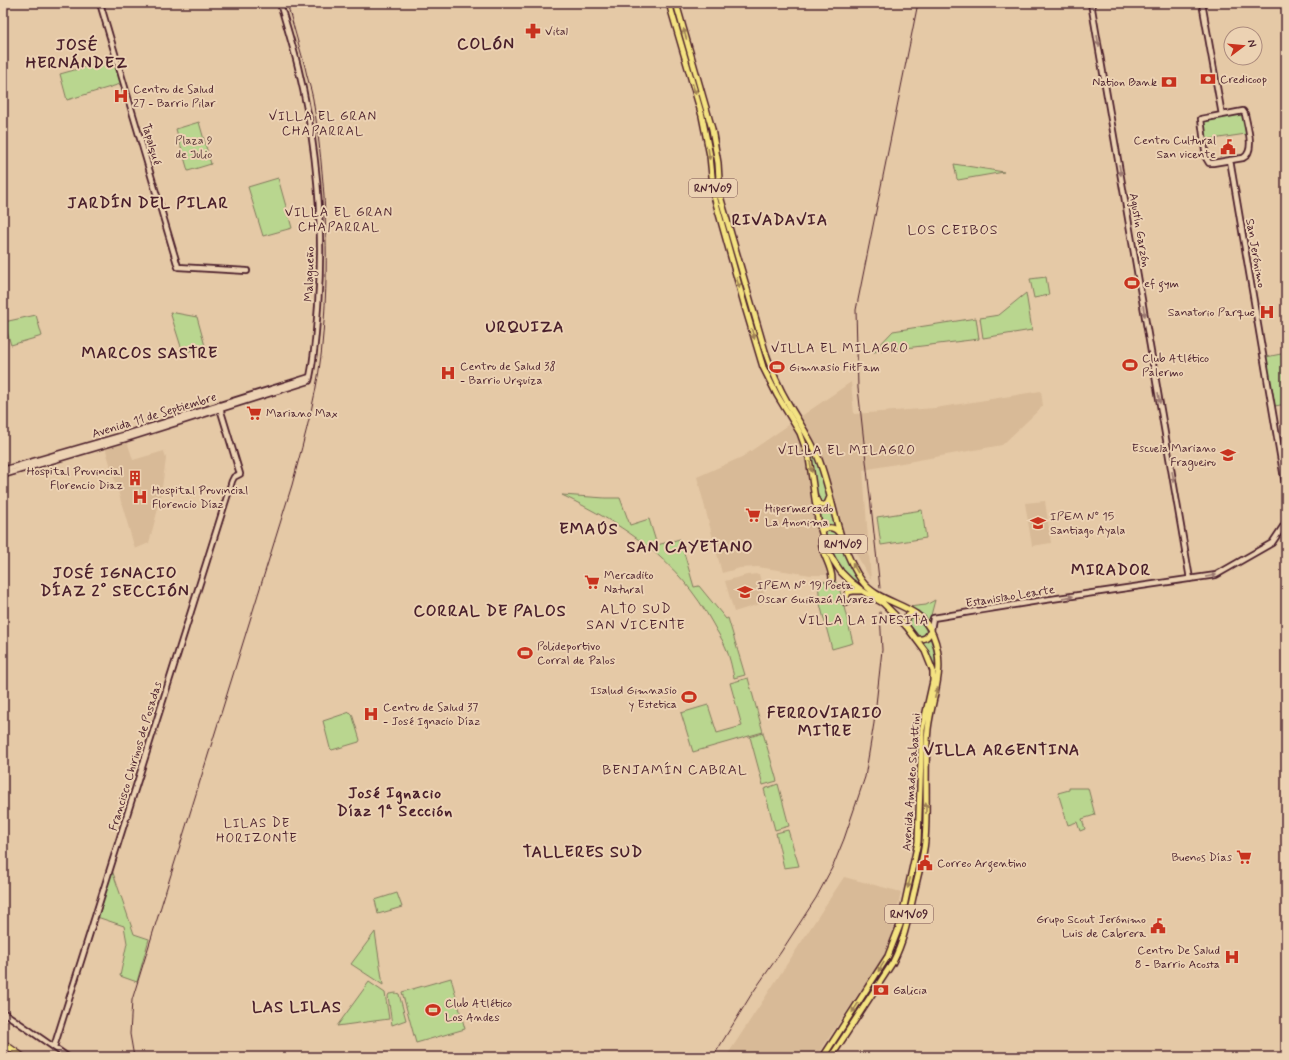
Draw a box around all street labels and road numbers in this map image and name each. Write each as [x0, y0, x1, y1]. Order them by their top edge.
street label: Tapalqué [137, 122, 165, 168]
road number: RN1V09 [689, 179, 737, 197]
street label: Agustín Garzón [1125, 192, 1153, 269]
street label: San Jerónimo [1241, 217, 1269, 289]
street label: Malagueño [301, 246, 319, 302]
street label: Avenida 11 de Septiembre [90, 389, 219, 443]
road number: RN1V09 [819, 535, 867, 553]
street label: Estanislao Learte [964, 582, 1056, 612]
street label: Francisco Chirinos de Posadas [106, 679, 167, 833]
street label: Avenida Amadeo Sabattini [899, 712, 925, 852]
road number: RN1V09 [885, 905, 933, 923]

